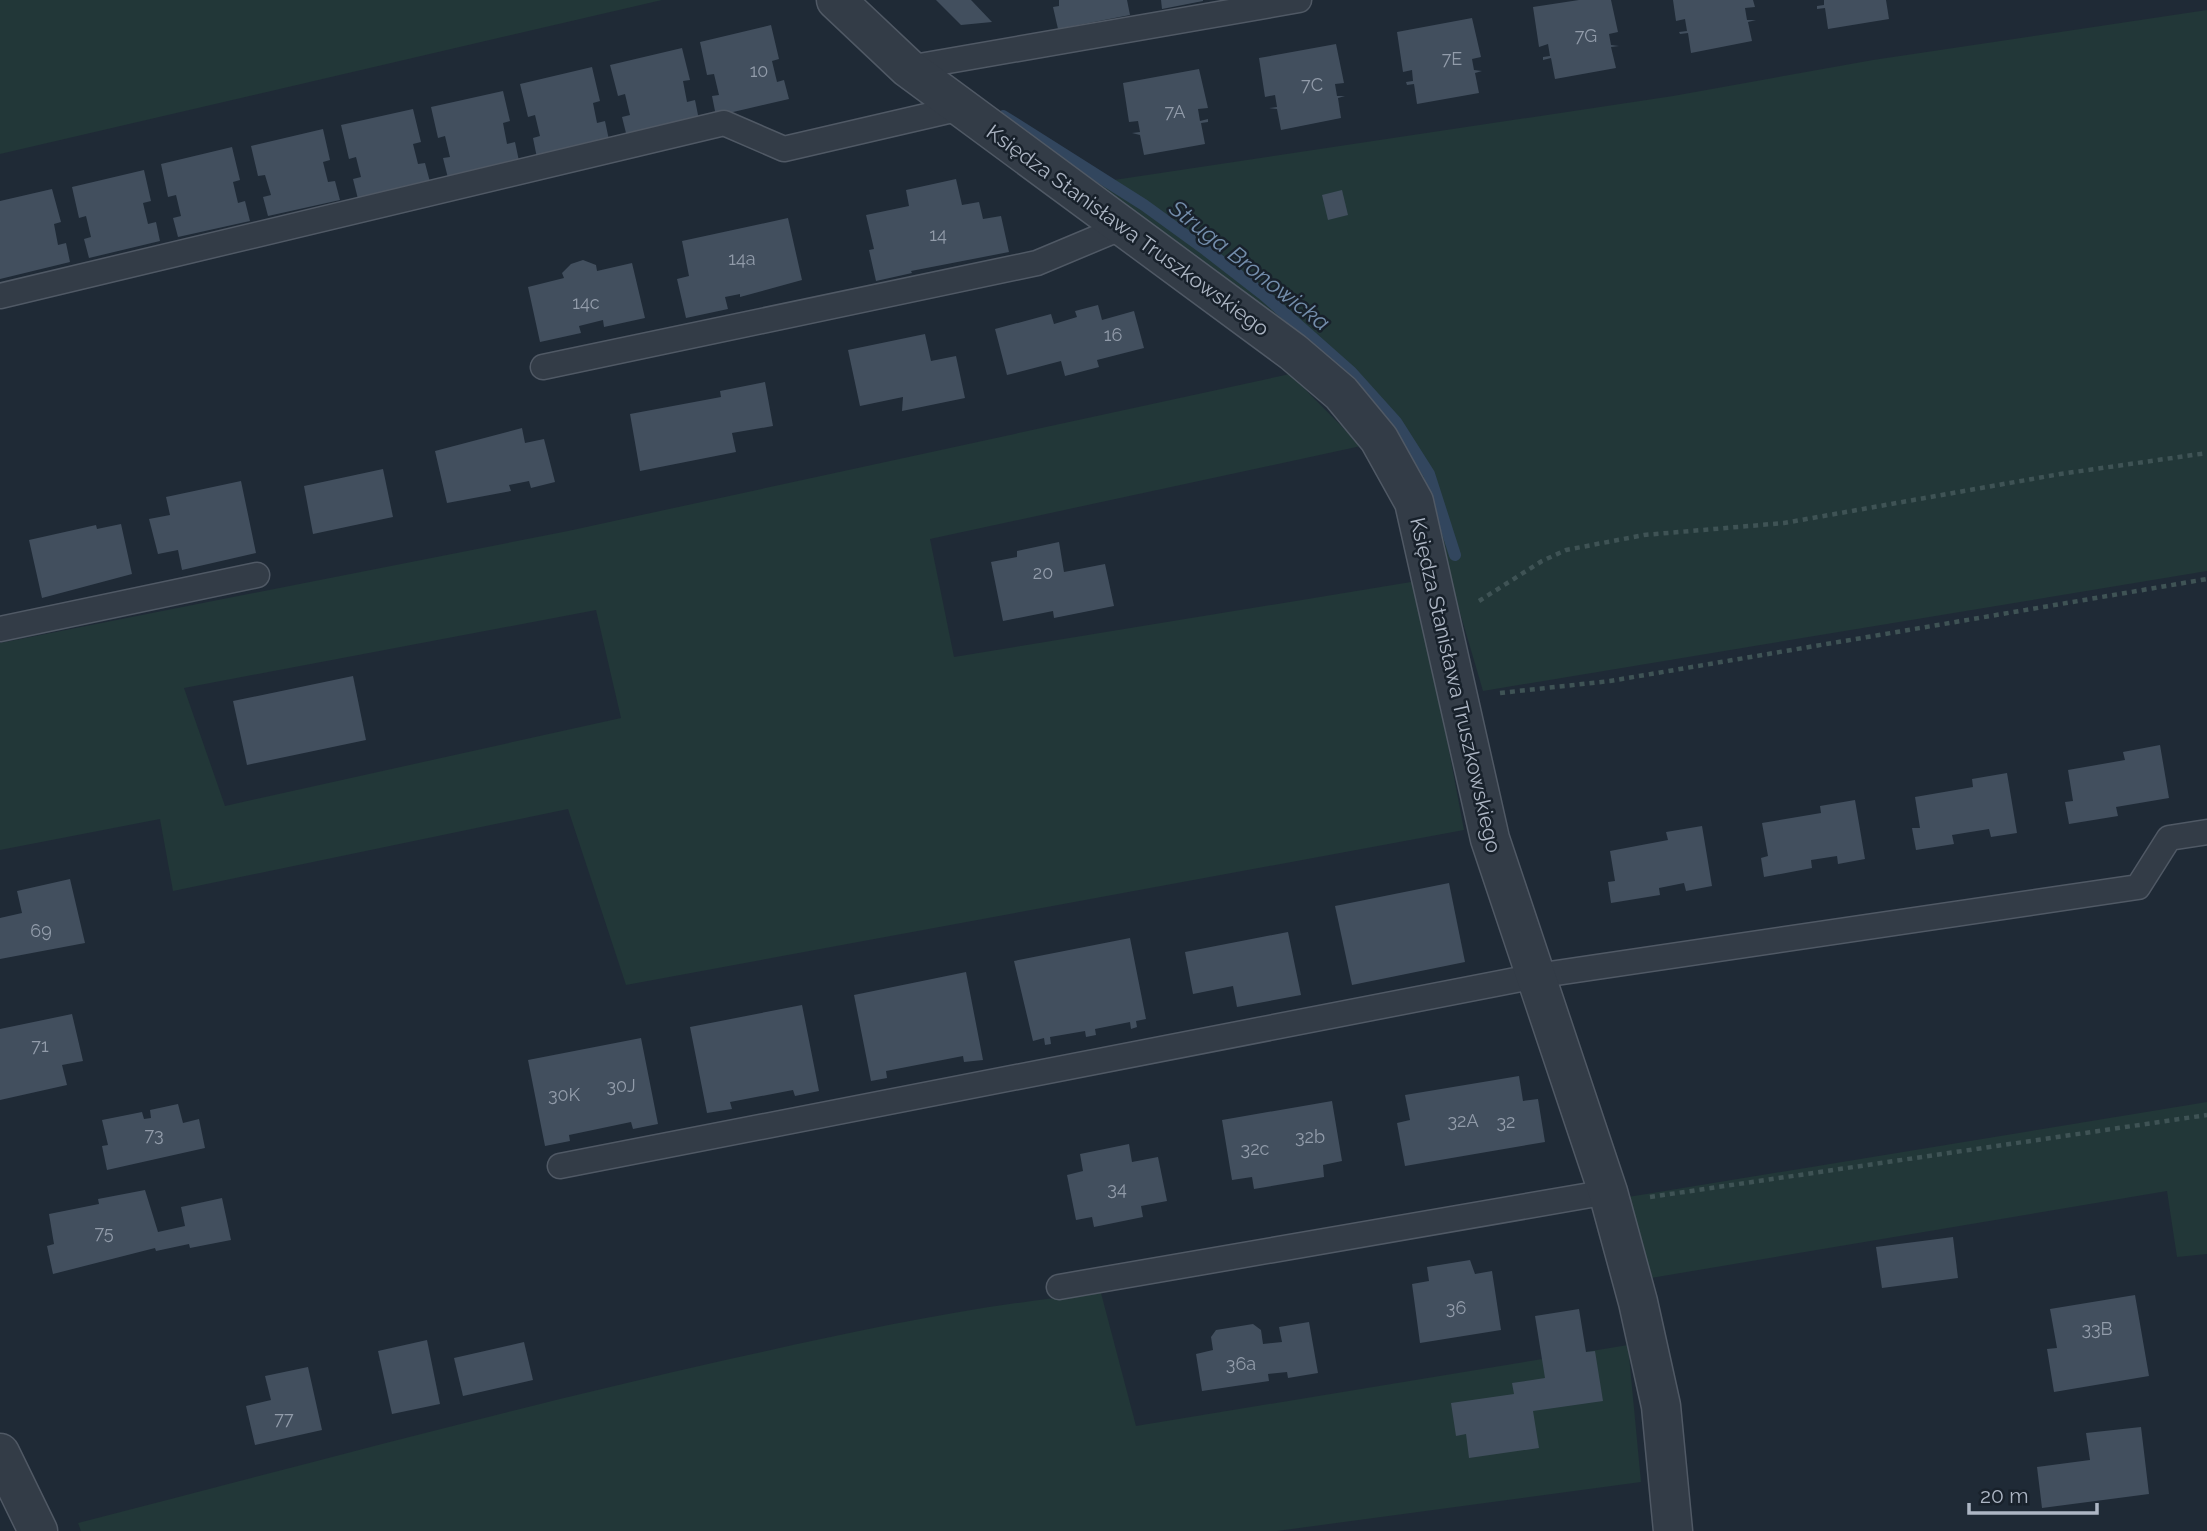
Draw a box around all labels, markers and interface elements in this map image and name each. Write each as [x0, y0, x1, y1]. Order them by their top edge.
house number: 7G [1575, 25, 1597, 46]
house number: 7E [1442, 48, 1462, 69]
house number: 10 [750, 60, 768, 81]
house number: 7C [1301, 74, 1323, 95]
house number: 7A [1165, 101, 1186, 122]
street label: Księdza Stanisława Truszkowskiego [982, 119, 1274, 341]
water label: Struga Bronowicka [1164, 193, 1336, 336]
house number: 14 [929, 224, 947, 245]
house number: 14a [728, 248, 756, 269]
house number: 14c [572, 292, 600, 313]
house number: 16 [1104, 324, 1122, 345]
street label: Księdza Stanisława Truszkowskiego [1405, 515, 1507, 855]
house number: 20 [1033, 562, 1053, 583]
house number: 69 [30, 920, 52, 941]
house number: 71 [31, 1035, 49, 1056]
house number: 30J [606, 1075, 636, 1096]
house number: 30K [548, 1084, 581, 1105]
house number: 32A [1447, 1110, 1479, 1131]
house number: 32 [1497, 1111, 1516, 1132]
house number: 73 [144, 1124, 164, 1145]
house number: 32b [1295, 1126, 1325, 1147]
house number: 32c [1241, 1138, 1270, 1159]
house number: 34 [1107, 1178, 1127, 1199]
house number: 75 [94, 1222, 114, 1243]
house number: 36 [1446, 1297, 1466, 1318]
house number: 33B [2081, 1318, 2113, 1339]
house number: 36a [1226, 1353, 1256, 1374]
house number: 77 [274, 1408, 294, 1429]
scale bar [1969, 1472, 2097, 1516]
text: 20 m [1980, 1483, 2028, 1508]

